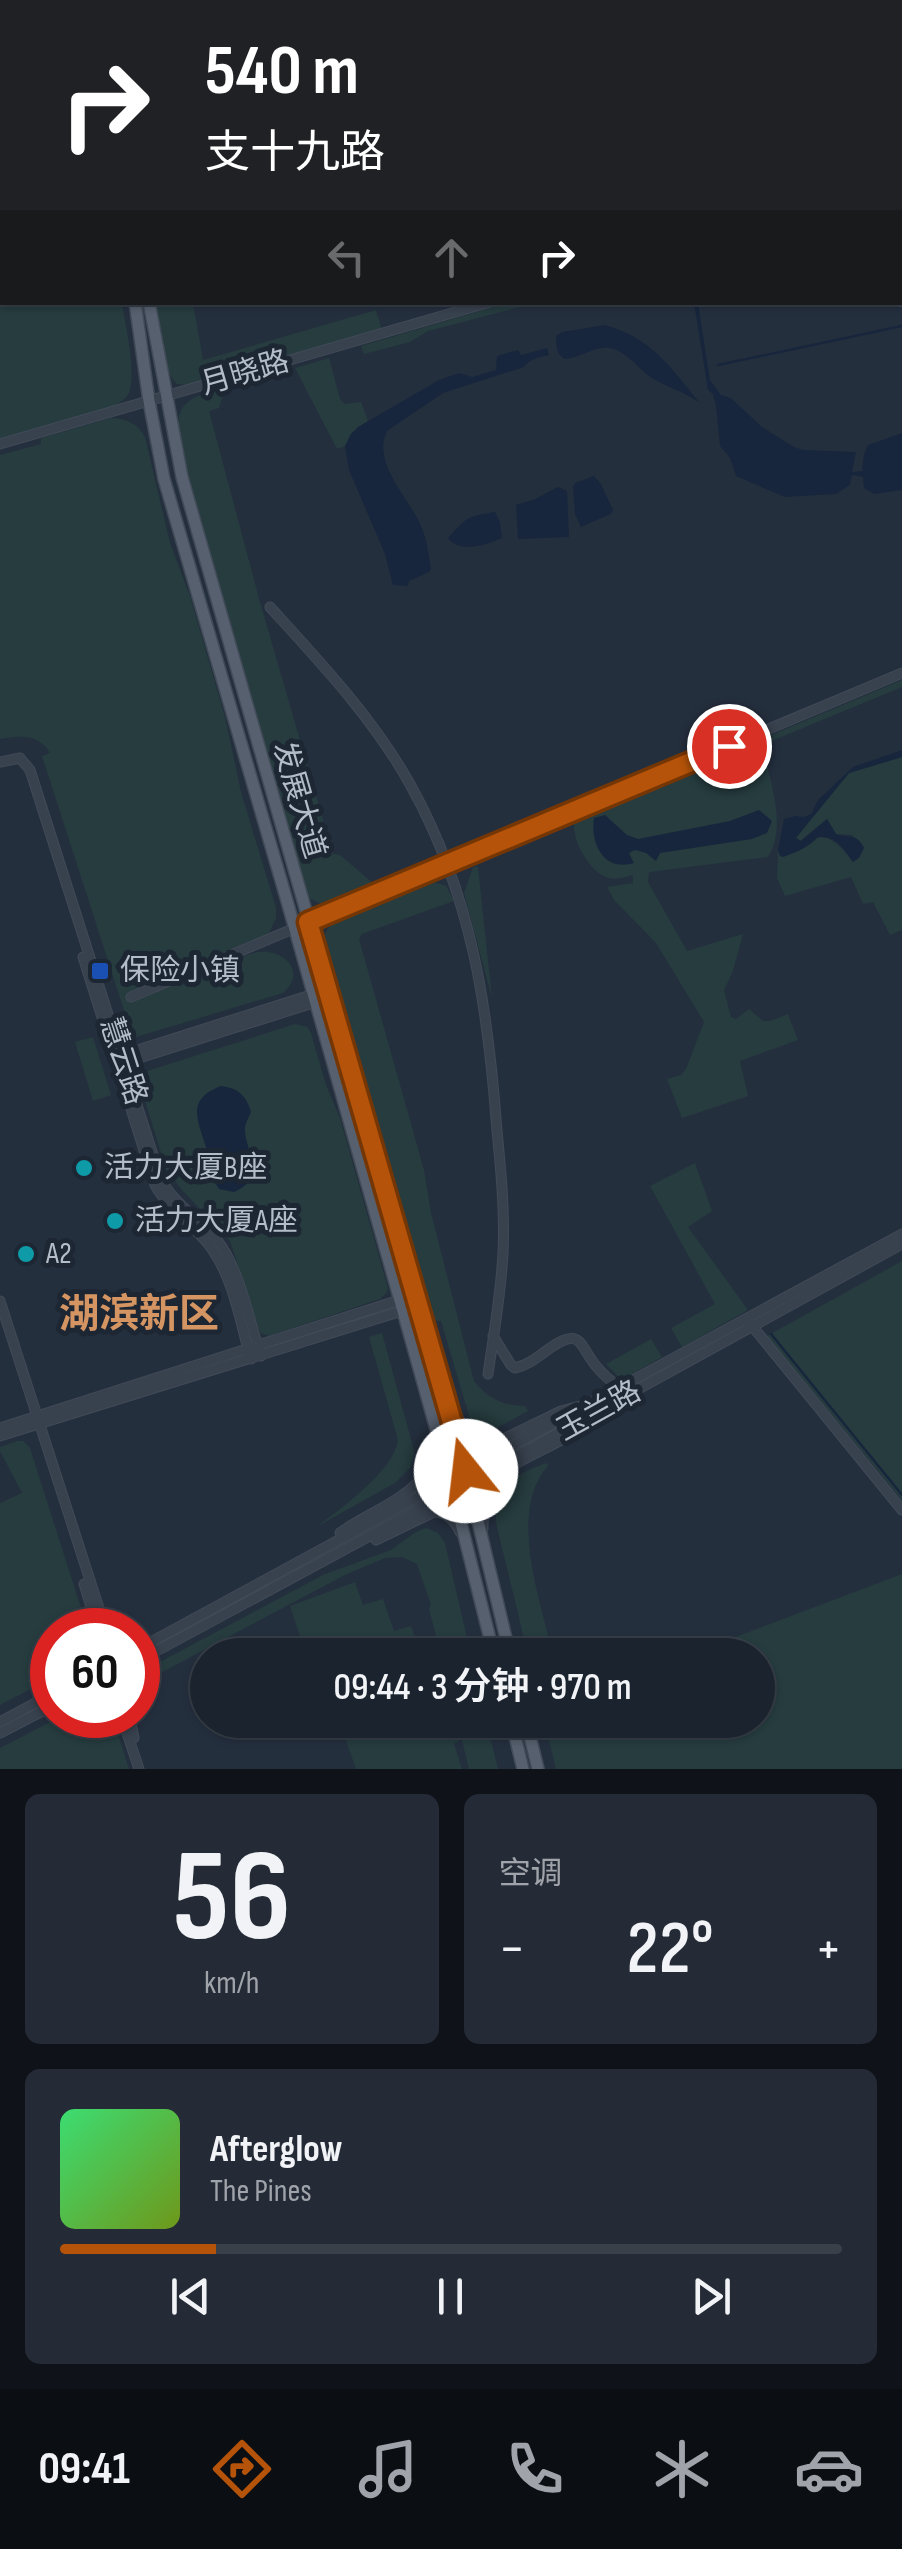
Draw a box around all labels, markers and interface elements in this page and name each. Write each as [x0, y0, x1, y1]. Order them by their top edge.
text: 540 m [205, 30, 359, 114]
icon: right [40, 40, 170, 170]
text: 支十九路 [205, 126, 385, 181]
icon: left [319, 230, 374, 285]
icon: ahead [424, 230, 479, 285]
icon: right [529, 230, 584, 285]
street label: 月晓路 [197, 343, 293, 403]
pin [687, 704, 772, 789]
icon: arrive [702, 719, 757, 774]
street label: 发展大道 [265, 737, 333, 863]
place label: 保险小镇 [120, 953, 240, 989]
marker: 保险小镇 [89, 960, 111, 982]
street label: 慧云路 [92, 1013, 154, 1109]
place label: 活力大厦B座 [104, 1150, 267, 1186]
marker: 活力大厦B座 [73, 1157, 95, 1179]
place label: 活力大厦A座 [135, 1203, 298, 1239]
marker: 活力大厦A座 [104, 1210, 126, 1232]
place label: A2 [45, 1236, 72, 1272]
marker: A2 [15, 1243, 37, 1265]
district label: 湖滨新区 [59, 1291, 219, 1339]
street label: 玉兰路 [551, 1373, 647, 1449]
position arrow [414, 1419, 518, 1523]
speed limit sign: 60 [30, 1608, 160, 1738]
text: 09:44 · 3 分钟 · 970 m [333, 1665, 632, 1710]
text: 56 [173, 1821, 291, 1977]
text: 空调 [499, 1855, 563, 1894]
text: 22° [627, 1904, 714, 1995]
text: − [499, 1916, 525, 1983]
text: + [815, 1916, 842, 1983]
text: km/h [204, 1964, 259, 2003]
text: Afterglow [210, 2127, 343, 2172]
text: The Pines [210, 2172, 312, 2211]
icon: previous [163, 2269, 218, 2324]
icon: pause [423, 2269, 478, 2324]
icon: next [684, 2269, 739, 2324]
icon: directions [207, 2434, 277, 2504]
icon: music [353, 2434, 423, 2504]
icon: phone [500, 2434, 570, 2504]
icon: climate [647, 2434, 717, 2504]
icon: car [794, 2434, 864, 2504]
text: 09:41 [38, 2442, 130, 2497]

